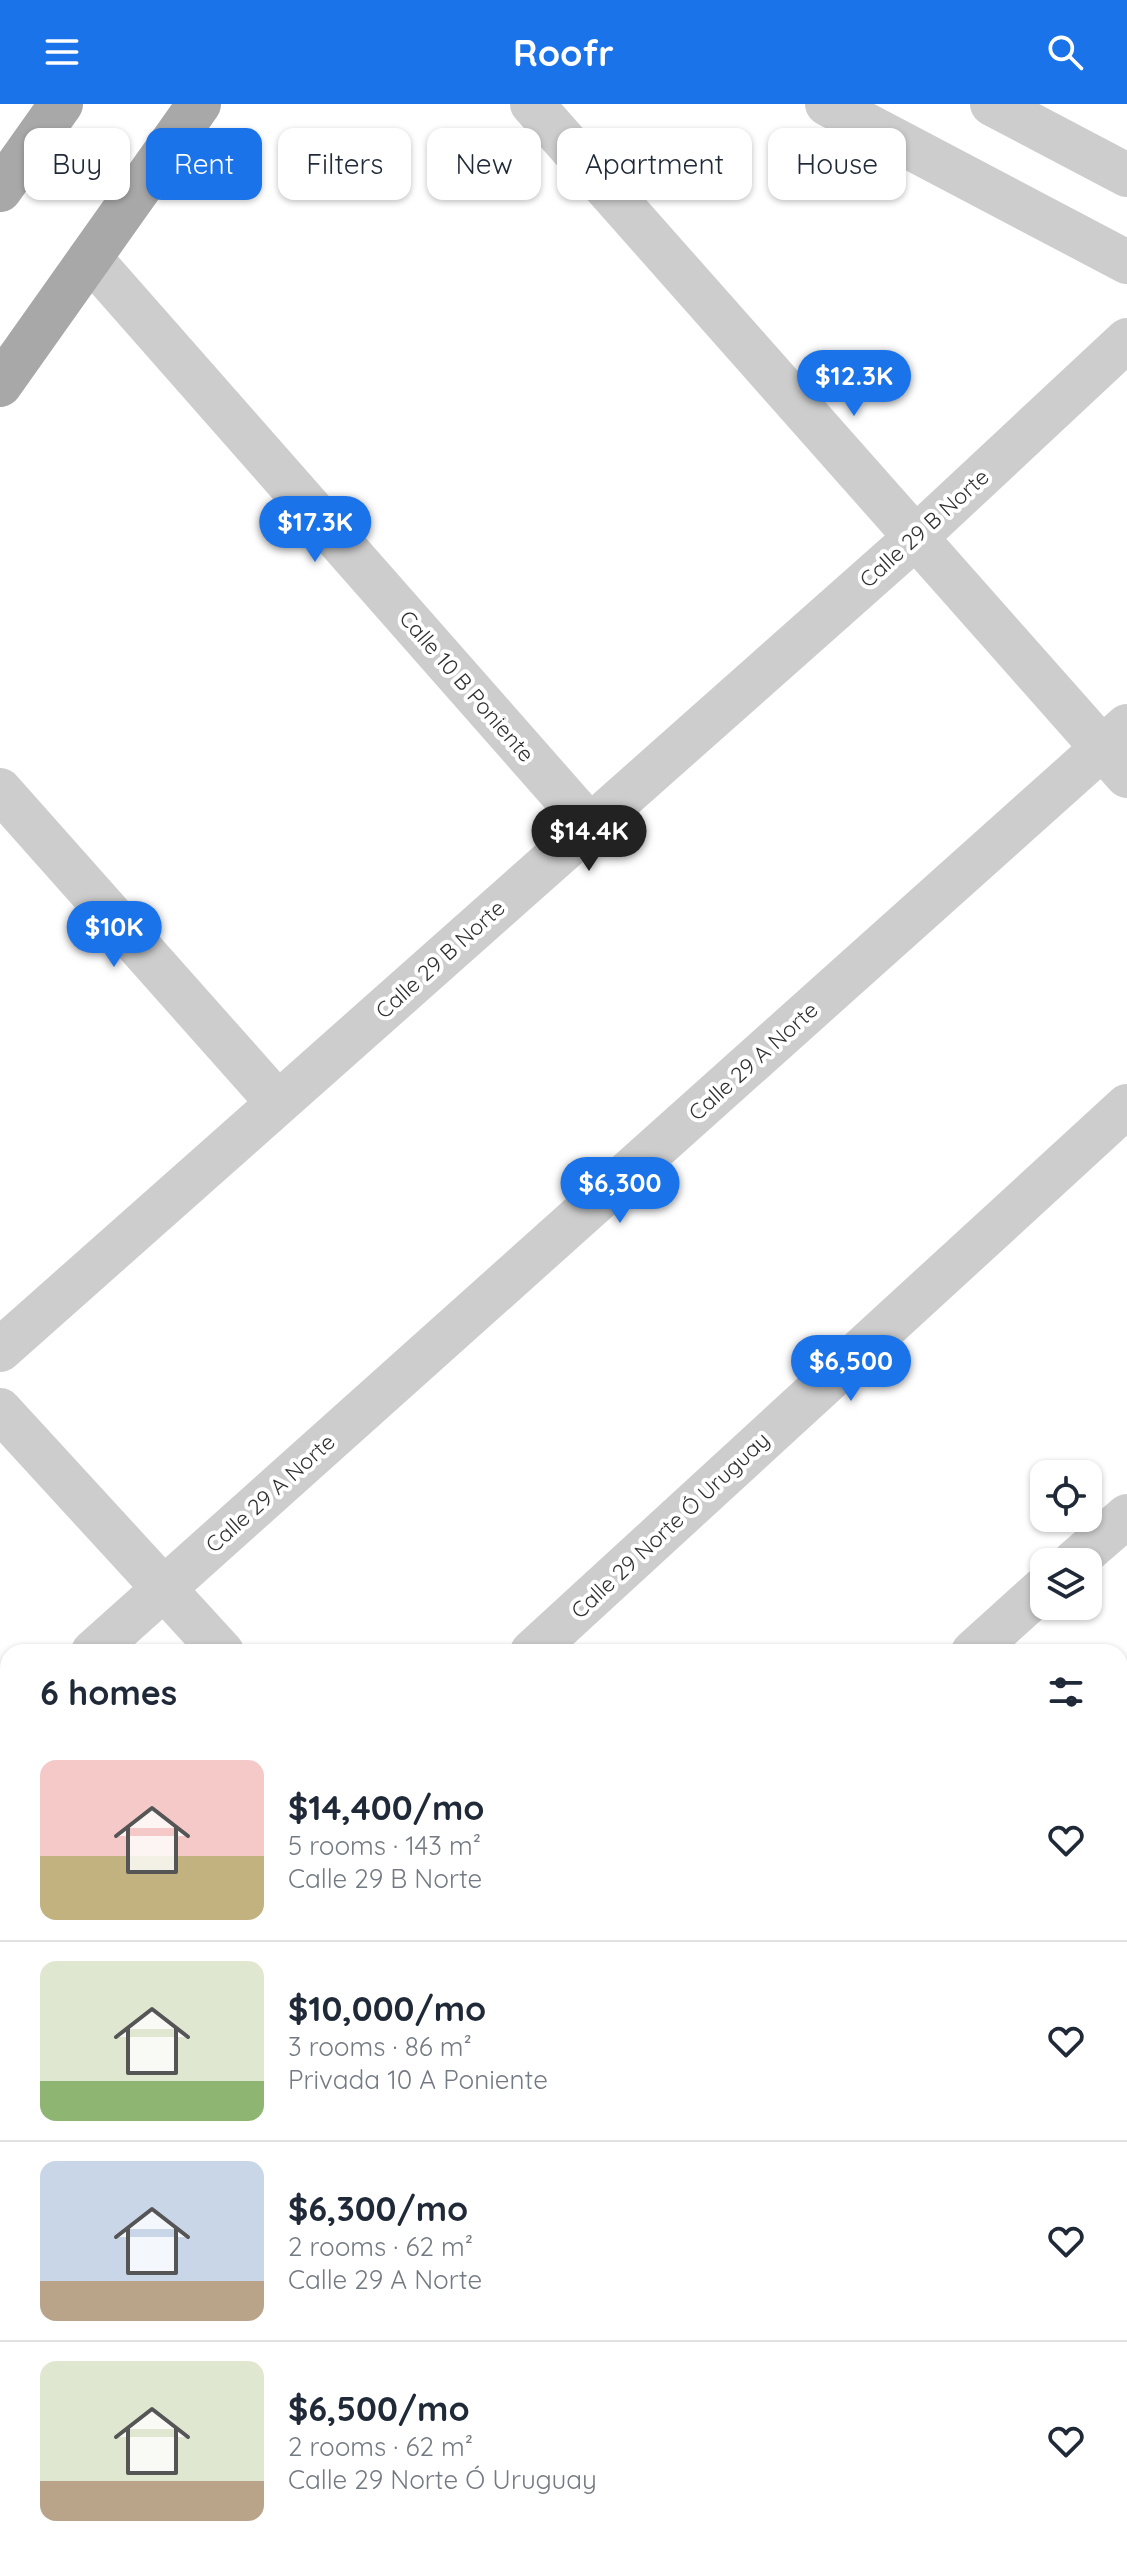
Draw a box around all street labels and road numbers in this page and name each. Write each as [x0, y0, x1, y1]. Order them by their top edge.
street label: Calle 29 B Norte [854, 463, 994, 593]
street label: Calle 10 B Poniente [393, 604, 541, 768]
street label: Calle 29 B Norte [370, 894, 510, 1024]
street label: Calle 29 A Norte [683, 996, 823, 1126]
street label: Calle 29 Norte Ó Uruguay [565, 1426, 775, 1624]
street label: Calle 29 A Norte [200, 1428, 340, 1558]

